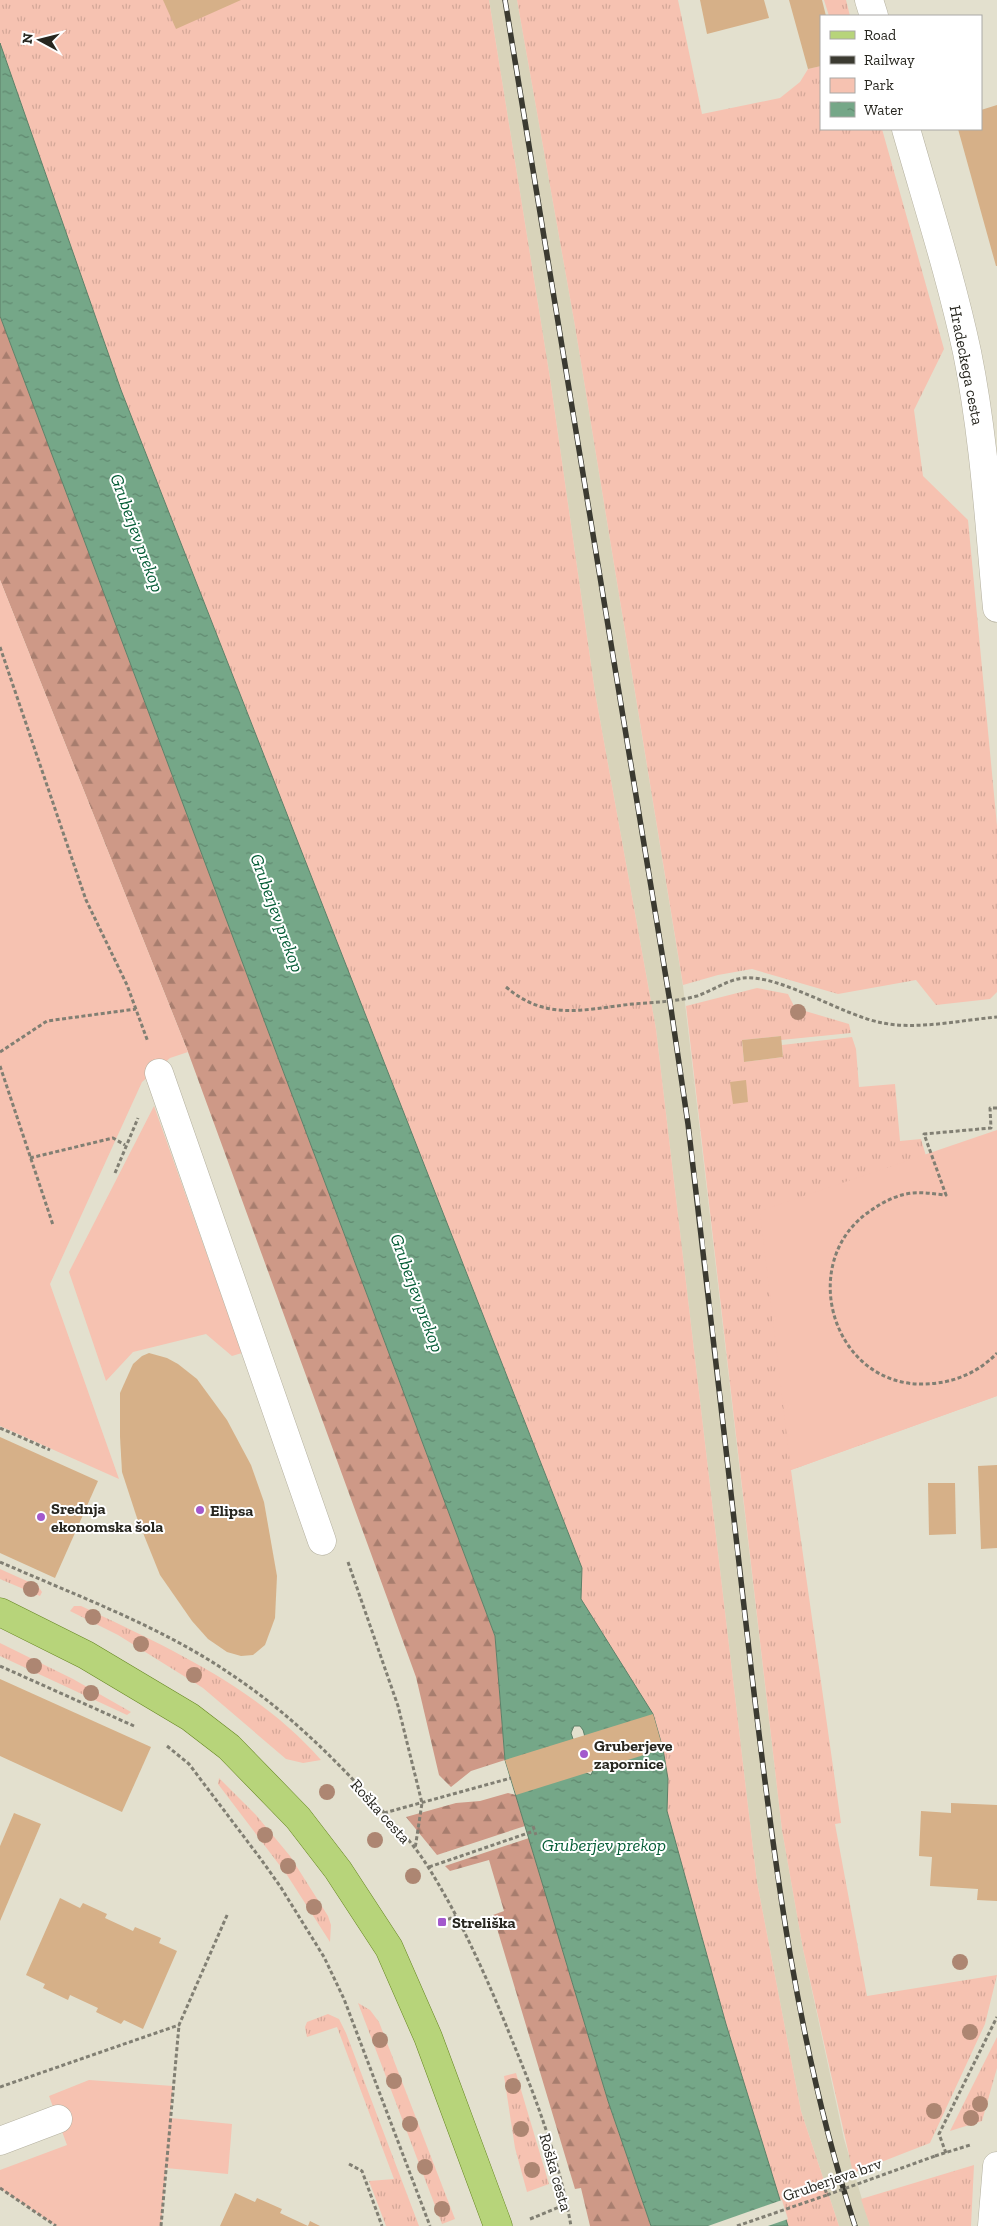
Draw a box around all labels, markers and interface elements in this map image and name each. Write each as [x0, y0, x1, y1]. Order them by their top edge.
north arrow [15, 15, 65, 65]
legend [820, 15, 982, 130]
text: Road [864, 26, 897, 44]
text: N [19, 32, 37, 45]
text: Railway [864, 51, 915, 69]
text: Park [864, 76, 894, 94]
text: Water [864, 101, 904, 119]
street label: Hradeckega cesta [946, 304, 987, 427]
water label: Gruberjev prekop [105, 471, 169, 595]
water label: Gruberjev prekop [245, 851, 309, 975]
water label: Gruberjev prekop [385, 1231, 449, 1355]
place label: Srednja ekonomska šola [51, 1499, 163, 1536]
place label: Elipsa [210, 1501, 253, 1520]
marker: Elipsa [194, 1504, 206, 1516]
marker: Srednja ekonomska šola [35, 1511, 47, 1523]
place label: Gruberjeve zapornice [594, 1736, 673, 1773]
marker: Gruberjeve zapornice [578, 1748, 590, 1760]
street label: Roška cesta [347, 1775, 415, 1848]
water label: Gruberjev prekop [542, 1834, 666, 1856]
place label: Streliška [452, 1913, 516, 1932]
marker: Streliška [436, 1916, 448, 1928]
street label: Roška cesta [535, 2131, 576, 2214]
street label: Gruberjeva brv [780, 2154, 884, 2205]

